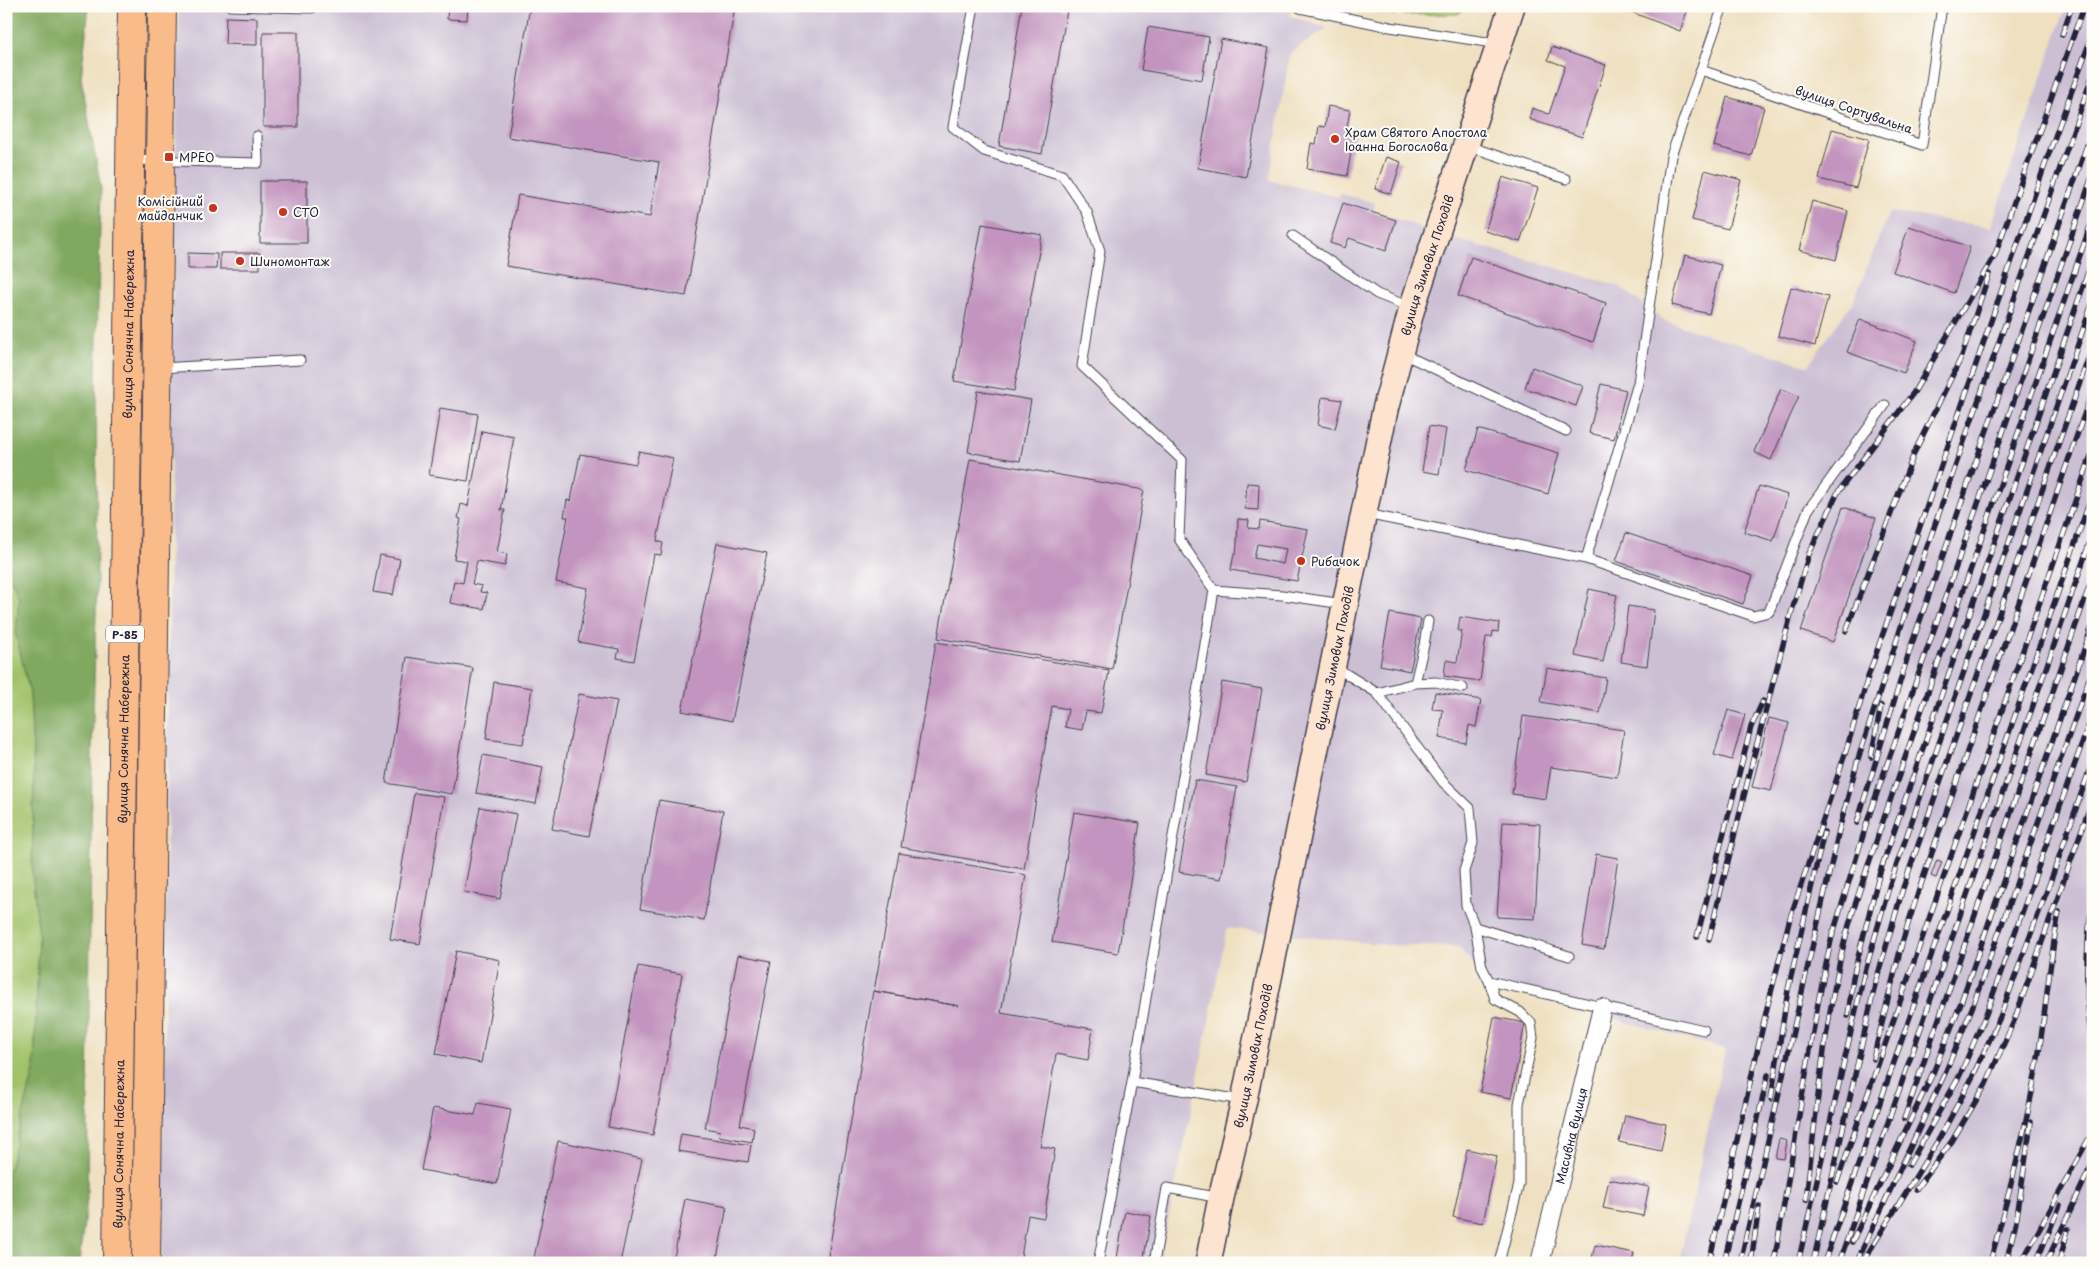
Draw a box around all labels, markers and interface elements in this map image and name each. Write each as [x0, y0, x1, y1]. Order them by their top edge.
street label: вулиця Сортувальна [1793, 80, 1916, 138]
place label: Храм Святого Апостола Іоанна Богослова [1345, 123, 1488, 155]
marker: Храм Святого Апостола Іоанна Богослова [1329, 133, 1341, 145]
place label: МРЕО [179, 148, 214, 166]
marker: МРЕО [163, 151, 175, 163]
place label: Комісійний майданчик [138, 192, 204, 224]
street label: вулиця Зимових Походів [1396, 193, 1458, 337]
marker: Комісійний майданчик [207, 202, 219, 214]
place label: СТО [293, 203, 319, 221]
marker: СТО [277, 206, 289, 218]
street label: вулиця Сонячна Набережна [118, 249, 138, 419]
place label: Шиномонтаж [250, 252, 330, 270]
marker: Шиномонтаж [234, 255, 246, 267]
place label: Рибачок [1311, 552, 1360, 570]
marker: Рибачок [1295, 555, 1307, 567]
street label: вулиця Зимових Походів [1311, 584, 1358, 732]
road number: Р-85 [106, 626, 144, 642]
street label: вулиця Сонячна Набережна [113, 654, 133, 824]
street label: вулиця Зимових Походів [1229, 982, 1277, 1130]
street label: вулиця Сонячна Набережна [108, 1059, 128, 1229]
street label: Масивна вулиця [1551, 1086, 1591, 1186]

